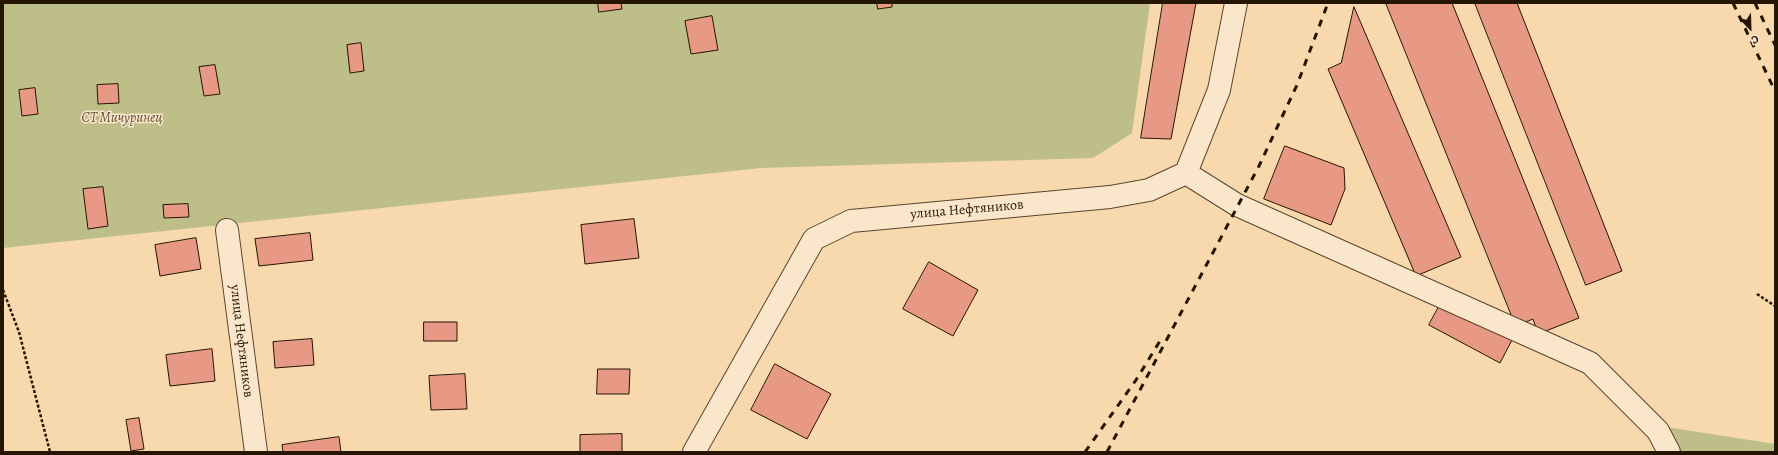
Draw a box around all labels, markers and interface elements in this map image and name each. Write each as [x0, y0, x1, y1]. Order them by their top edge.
north arrow [1730, 8, 1770, 48]
text: С [1749, 31, 1761, 48]
park label: СТ Мичуринец [82, 111, 162, 127]
street label: улица Нефтяников [910, 197, 1024, 223]
street label: улица Нефтяников [226, 284, 256, 398]

